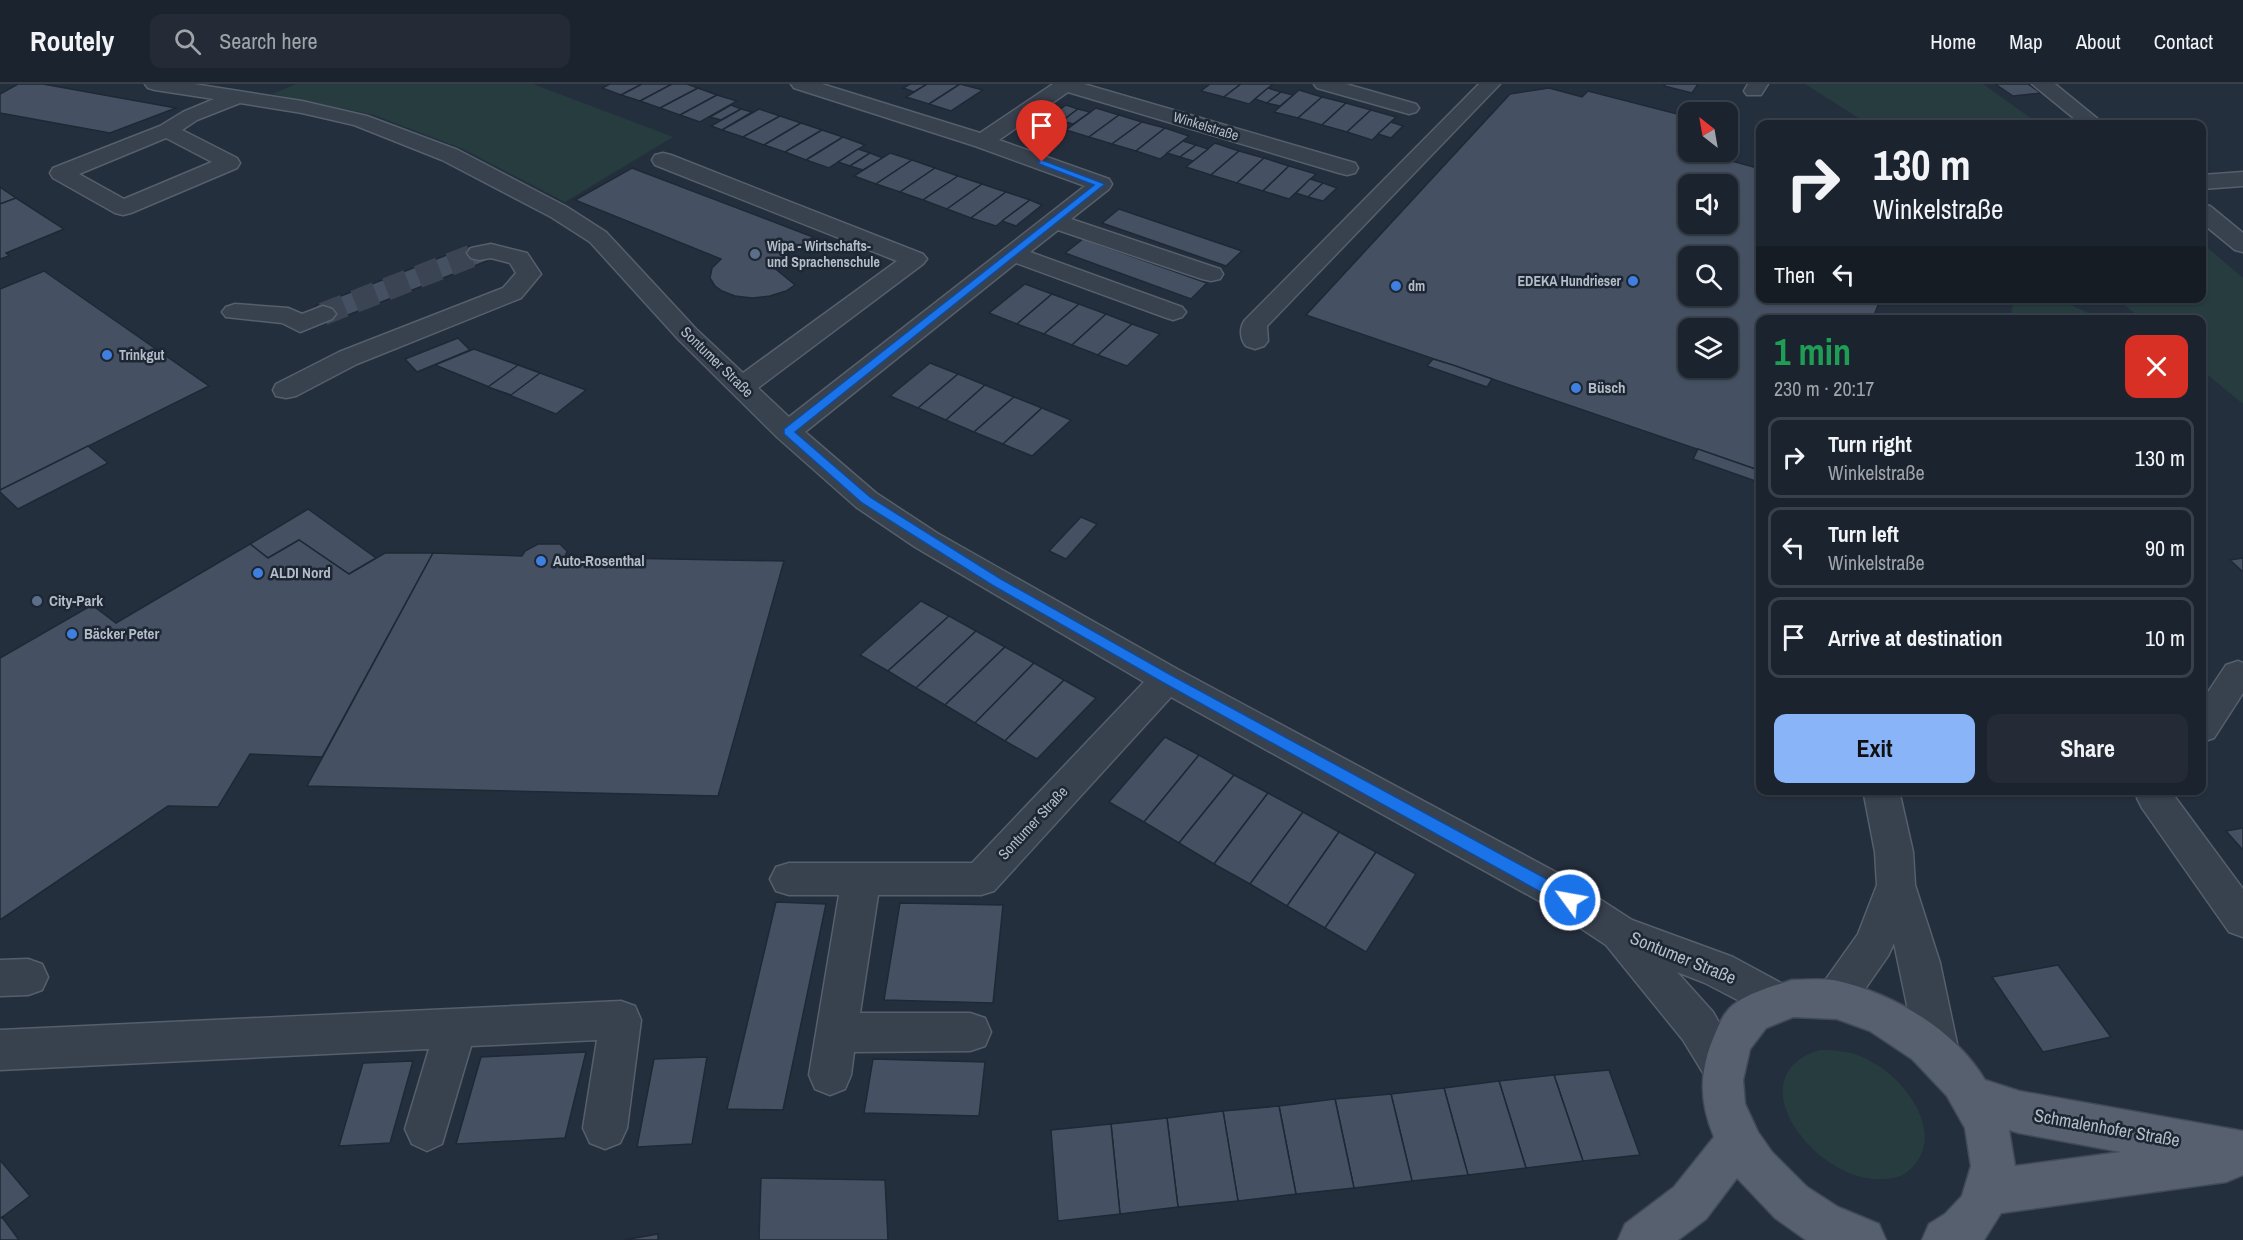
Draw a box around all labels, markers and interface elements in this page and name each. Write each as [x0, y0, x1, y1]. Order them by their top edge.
search box [150, 14, 570, 68]
text: Routely [30, 22, 114, 60]
icon: search [171, 25, 204, 58]
text: Search here [219, 26, 317, 56]
text: Home [1930, 27, 1976, 56]
text: Map [2009, 27, 2043, 56]
text: About [2076, 27, 2121, 56]
text: Contact [2154, 27, 2213, 56]
pin [1016, 100, 1067, 162]
north arrow [1678, 102, 1738, 162]
map controls [1678, 102, 1738, 378]
street label: Winkelstraße [1171, 108, 1241, 144]
icon: arrive [1025, 109, 1058, 142]
text: 130 m [1873, 137, 1971, 193]
icon: right [1774, 144, 1852, 222]
button: sound [1678, 174, 1738, 234]
text: Winkelstraße [1873, 191, 2003, 227]
place label: Wipa - Wirtschafts- und Sprachenschule [767, 237, 880, 271]
button: search [1678, 246, 1738, 306]
marker: Wipa - Wirtschafts- und Sprachenschule [748, 247, 762, 261]
icon: left [1827, 258, 1860, 291]
text: Then [1774, 260, 1815, 290]
place label: EDEKA Hundrieser [1517, 272, 1622, 290]
marker: EDEKA Hundrieser [1626, 274, 1640, 288]
place label: dm [1408, 277, 1425, 295]
marker: dm [1389, 279, 1403, 293]
button: layers [1678, 318, 1738, 378]
street label: Sontumer Straße [676, 322, 758, 402]
text: 1 min [1774, 328, 1851, 376]
button: close [2125, 335, 2188, 398]
place label: Trinkgut [119, 346, 164, 364]
marker: Trinkgut [100, 348, 114, 362]
text: 230 m · 20:17 [1774, 375, 1874, 402]
place label: Büsch [1588, 377, 1626, 398]
marker: Büsch [1569, 381, 1583, 395]
text: Turn right [1828, 429, 1912, 459]
icon: right [1777, 441, 1810, 474]
text: 130 m [2135, 443, 2185, 473]
text: Winkelstraße [1828, 459, 1925, 486]
text: Turn left [1828, 519, 1899, 549]
icon: left [1777, 531, 1810, 564]
text: 90 m [2145, 533, 2185, 563]
text: Winkelstraße [1828, 549, 1925, 576]
place label: Auto-Rosenthal [553, 550, 645, 571]
marker: Auto-Rosenthal [534, 554, 548, 568]
place label: ALDI Nord [270, 562, 331, 583]
marker: ALDI Nord [251, 566, 265, 580]
place label: City-Park [49, 590, 103, 611]
marker: City-Park [30, 594, 44, 608]
icon: arrive [1777, 621, 1810, 654]
place label: Bäcker Peter [84, 623, 159, 644]
text: Arrive at destination [1828, 623, 2002, 653]
text: 10 m [2145, 623, 2185, 653]
marker: Bäcker Peter [65, 627, 79, 641]
button: Exit [1774, 714, 1975, 783]
button: Share [1987, 714, 2188, 783]
street label: Sontumer Straße [993, 781, 1072, 864]
position arrow [1538, 868, 1602, 932]
street label: Sontumer Straße [1626, 925, 1740, 990]
street label: Schmalenhofer Straße [2032, 1102, 2182, 1153]

